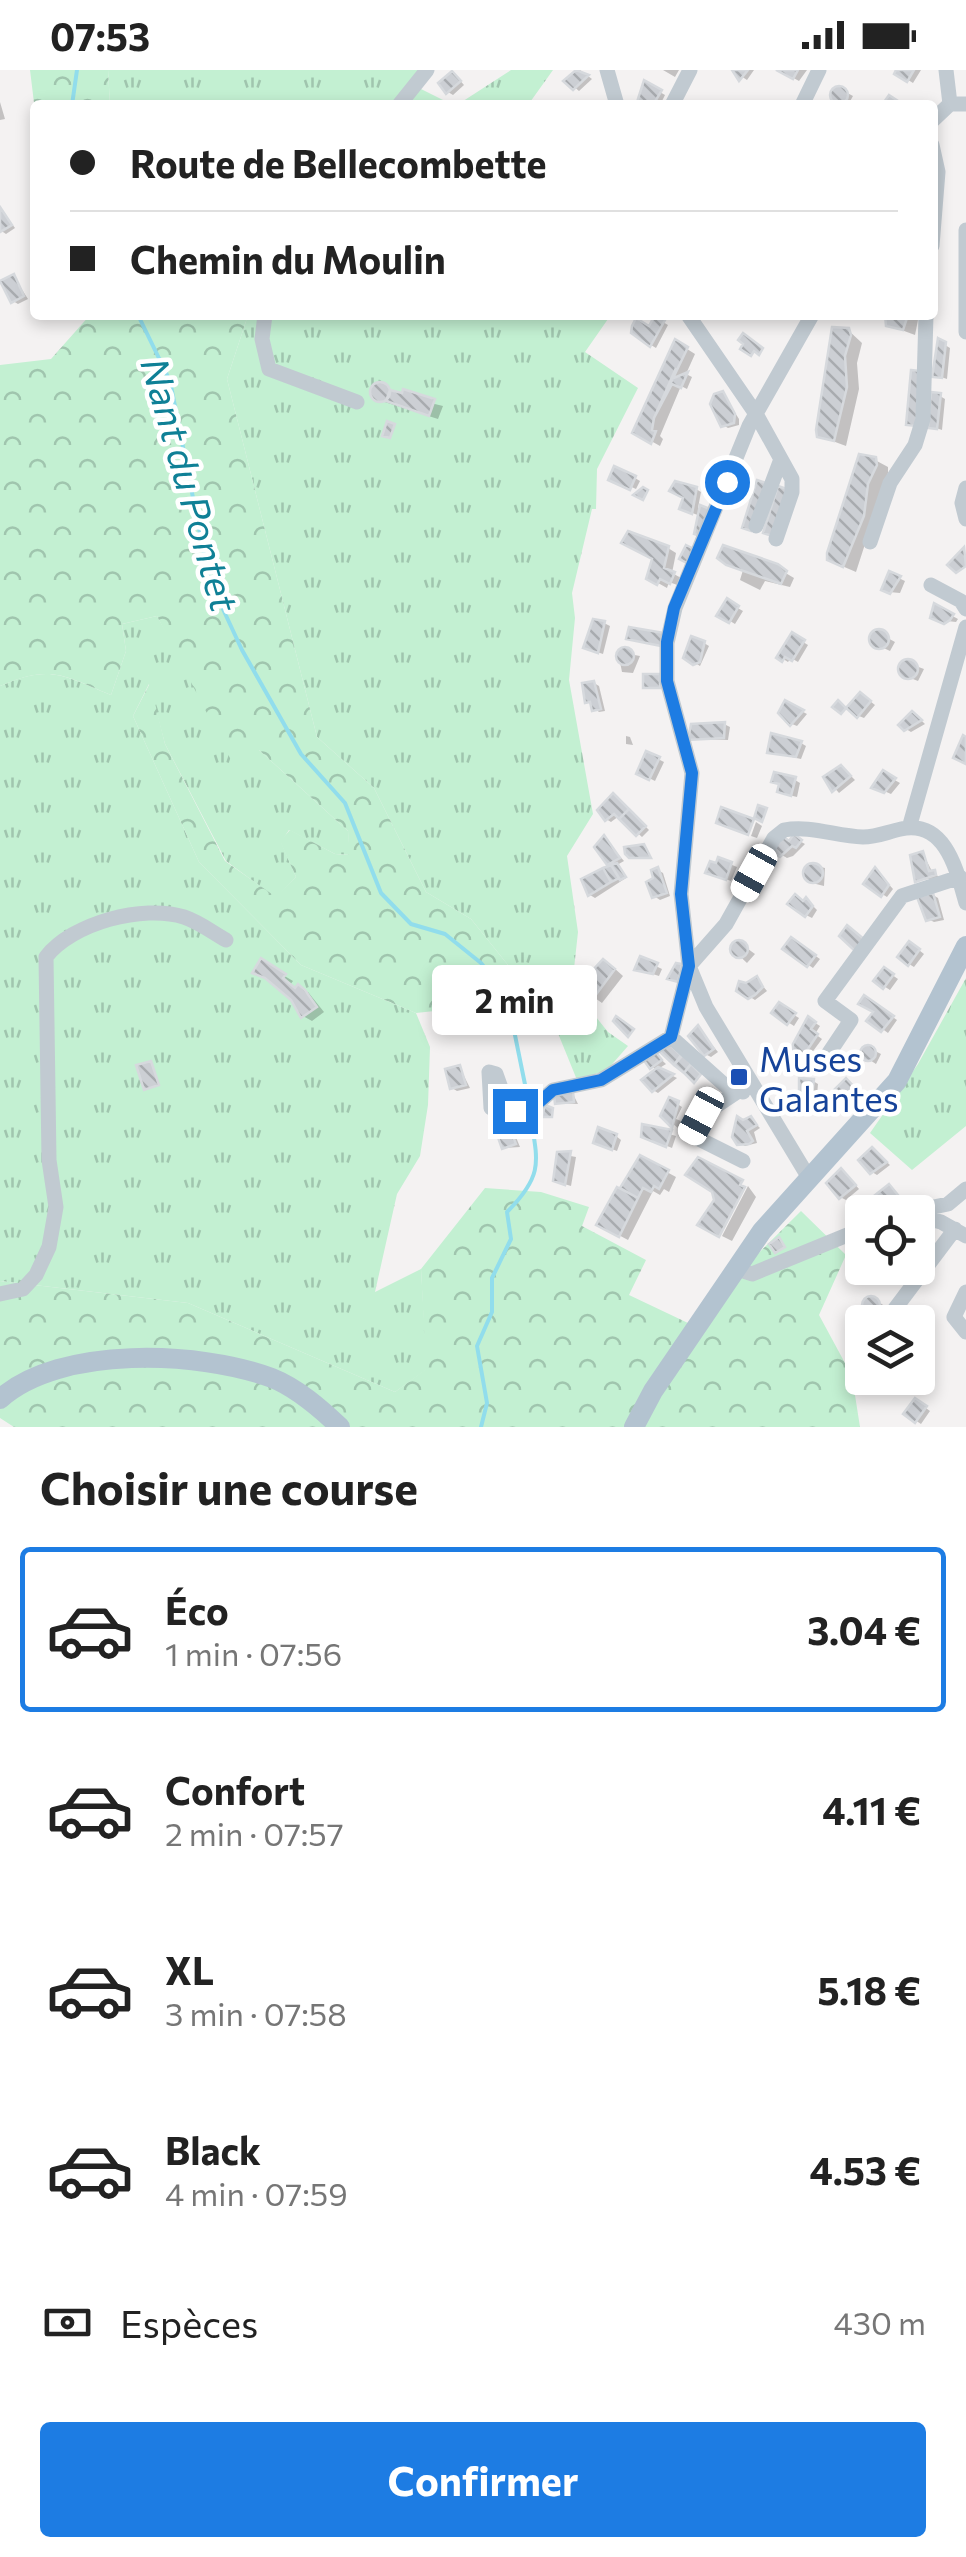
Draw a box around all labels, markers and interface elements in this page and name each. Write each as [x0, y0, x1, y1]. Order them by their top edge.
text: 07:53 [50, 12, 150, 59]
text: Route de Bellecombette [130, 139, 546, 186]
text: Chemin du Moulin [130, 235, 446, 282]
water label: Nant du Pontet [132, 352, 250, 618]
route start [705, 460, 750, 505]
car [726, 839, 782, 907]
callout: 2 min [432, 966, 598, 1036]
text: 2 min [475, 980, 554, 1020]
place label: Muses Galantes [759, 1036, 899, 1119]
marker: Muses Galantes [728, 1066, 750, 1088]
car [674, 1082, 728, 1150]
route end [493, 1089, 538, 1134]
map controls [845, 1195, 935, 1395]
button: locate [845, 1195, 935, 1285]
button: layers [845, 1305, 935, 1395]
text: Choisir une course [40, 1459, 418, 1514]
icon: car [45, 1585, 135, 1675]
text: Éco [165, 1586, 229, 1633]
text: 3.04 € [807, 1606, 921, 1653]
text: 1 min · 07:56 [165, 1633, 342, 1673]
icon: car [45, 1765, 135, 1855]
text: Confort [165, 1766, 305, 1813]
text: 4.11 € [822, 1786, 921, 1833]
text: 2 min · 07:57 [165, 1813, 344, 1853]
icon: car [45, 1945, 135, 2035]
text: XL [165, 1946, 214, 1993]
text: 5.18 € [817, 1966, 921, 2013]
text: 3 min · 07:58 [165, 1993, 347, 2033]
icon: car [45, 2125, 135, 2215]
text: Black [165, 2126, 261, 2173]
text: 4.53 € [809, 2146, 921, 2193]
text: 4 min · 07:59 [165, 2173, 348, 2213]
icon: cash [40, 2295, 95, 2350]
text: Espèces [120, 2299, 258, 2346]
text: 430 m [834, 2302, 926, 2342]
button: Confirmer [40, 2422, 926, 2537]

